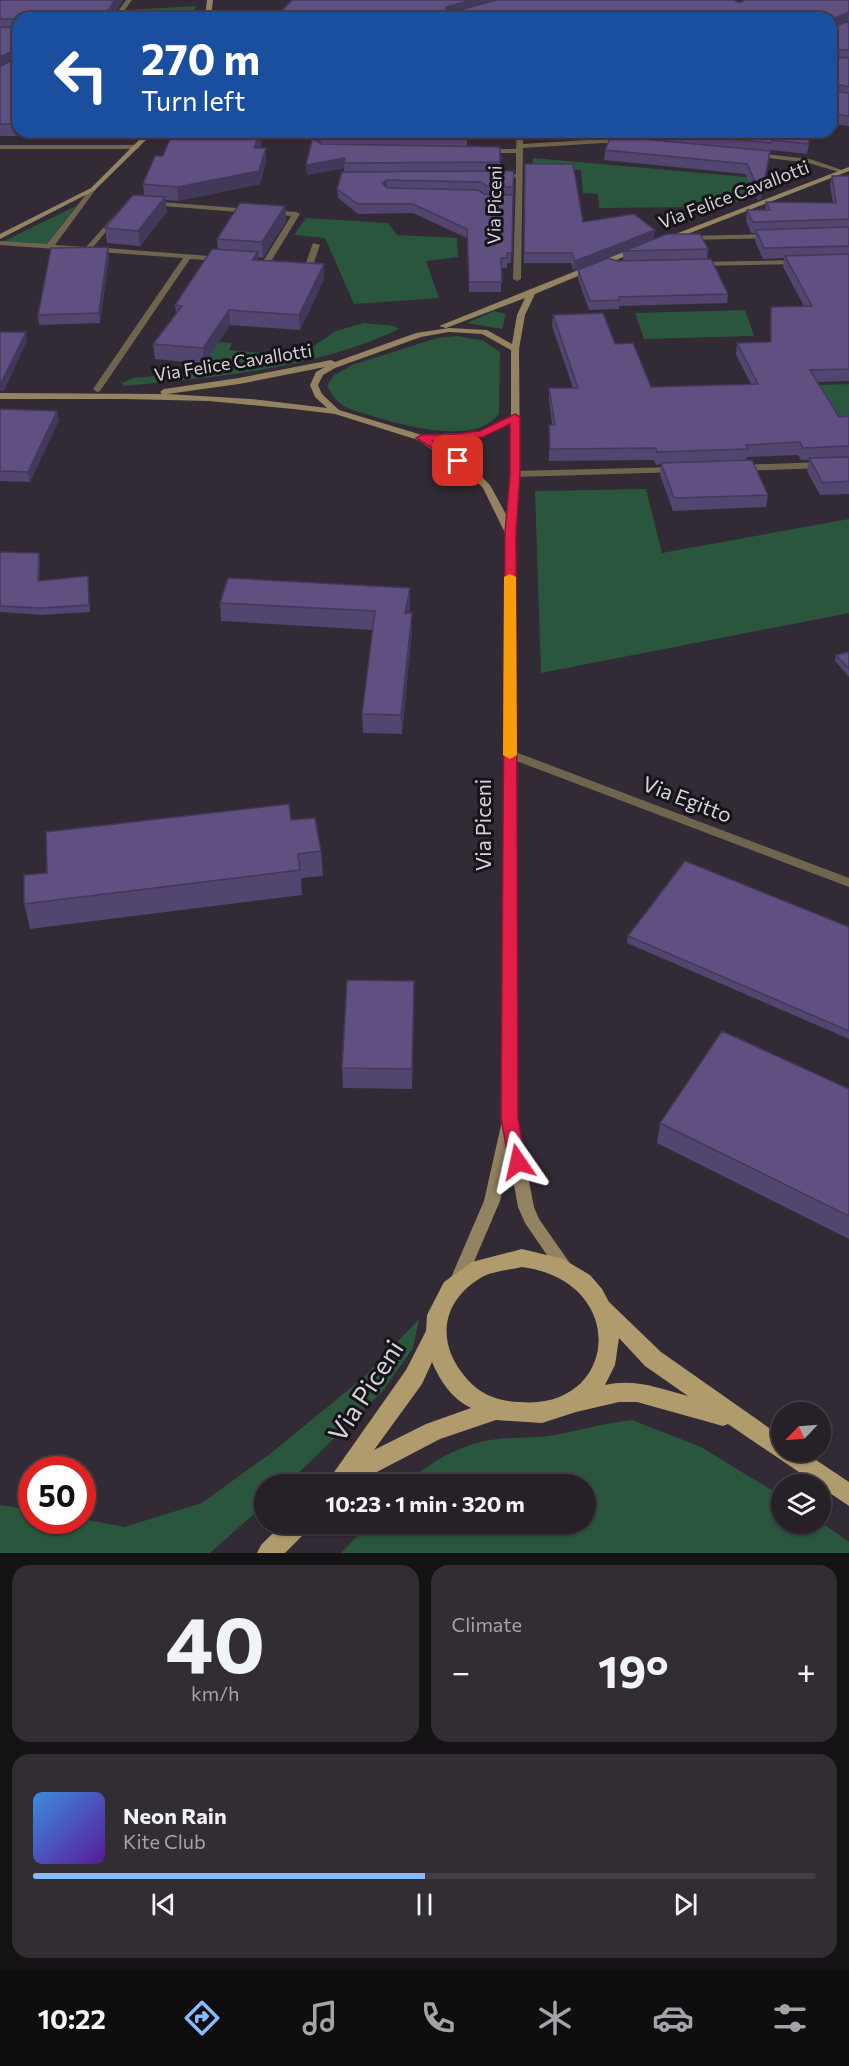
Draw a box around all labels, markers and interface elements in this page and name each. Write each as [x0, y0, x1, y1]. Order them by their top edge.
text: 270 m [141, 32, 260, 84]
icon: left [42, 36, 120, 114]
text: Turn left [141, 84, 245, 117]
street label: Via Felice Cavallotti [655, 155, 812, 233]
street label: Via Piceni [482, 165, 506, 245]
street label: Via Felice Cavallotti [152, 339, 313, 385]
pin [432, 435, 483, 486]
icon: arrive [441, 444, 474, 477]
street label: Via Egitto [639, 770, 736, 827]
street label: Via Piceni [470, 779, 495, 871]
position arrow [486, 1130, 550, 1194]
street label: Via Piceni [321, 1334, 409, 1447]
north arrow [771, 1402, 831, 1462]
map controls [771, 1402, 831, 1534]
speed limit sign: 50 [18, 1456, 96, 1534]
button: layers [771, 1474, 831, 1534]
text: 10:23 · 1 min · 320 m [325, 1490, 525, 1517]
text: 40 [165, 1594, 265, 1689]
text: Climate [452, 1612, 522, 1636]
text: 19° [598, 1642, 669, 1697]
text: − [452, 1650, 470, 1691]
text: + [797, 1650, 816, 1691]
text: km/h [191, 1681, 240, 1705]
text: Neon Rain [123, 1802, 227, 1829]
text: Kite Club [123, 1829, 206, 1853]
icon: previous [147, 1888, 180, 1921]
icon: pause [408, 1888, 441, 1921]
icon: next [669, 1888, 702, 1921]
icon: directions [181, 1997, 223, 2039]
icon: music [299, 1997, 341, 2039]
icon: phone [417, 1997, 459, 2039]
icon: climate [534, 1997, 576, 2039]
icon: car [652, 1997, 694, 2039]
icon: filters [769, 1997, 811, 2039]
text: 10:22 [38, 2002, 106, 2035]

